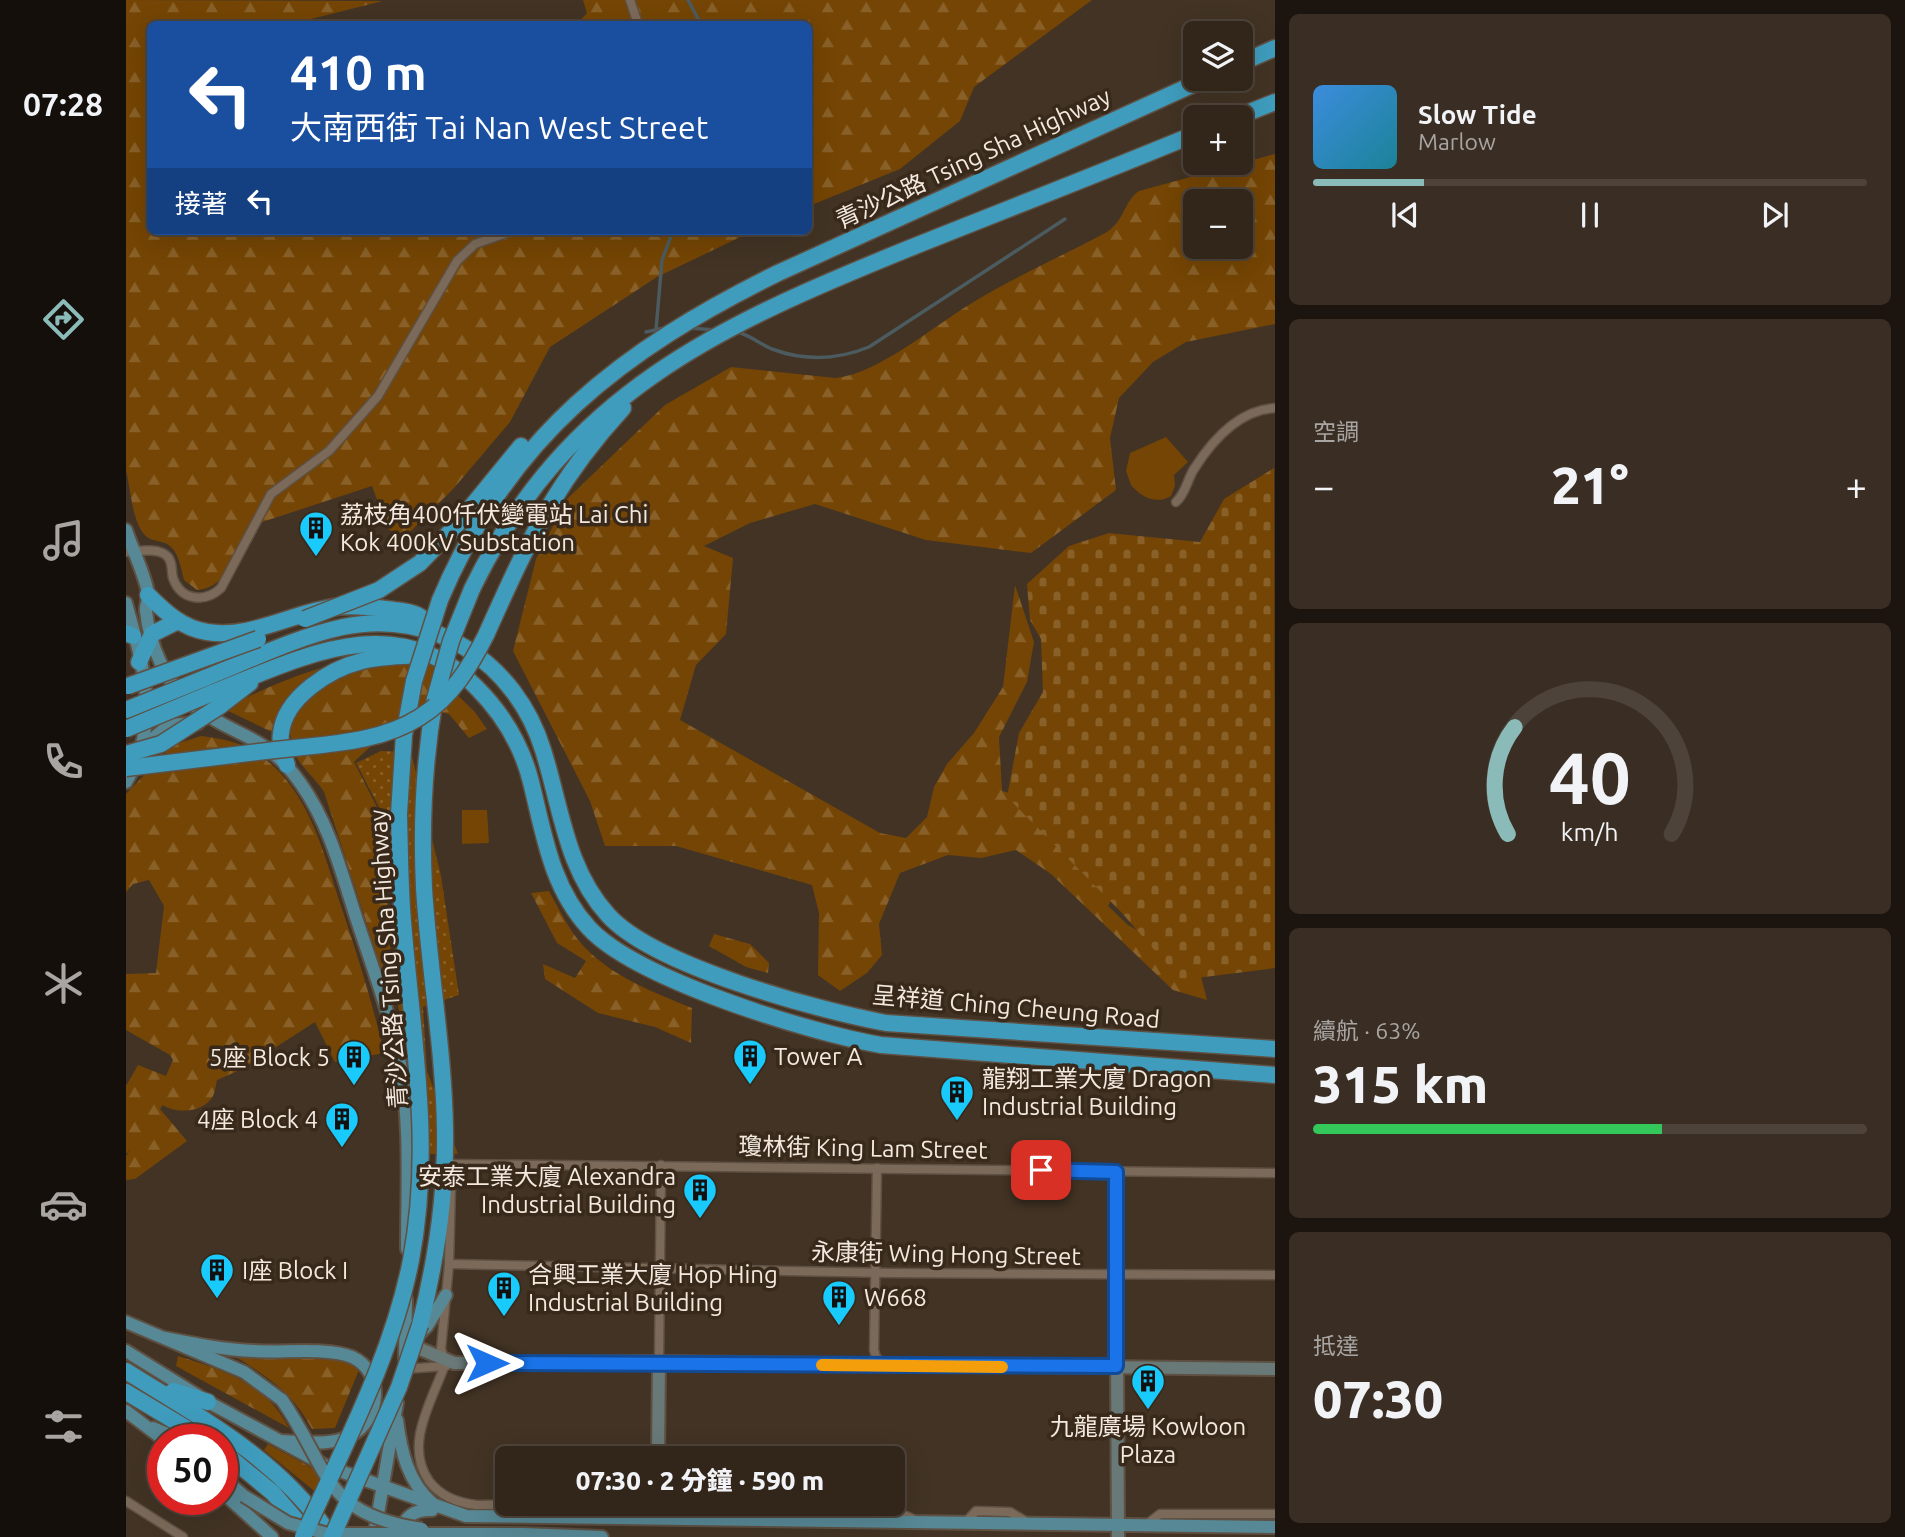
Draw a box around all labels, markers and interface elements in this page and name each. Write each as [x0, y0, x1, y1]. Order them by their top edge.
map controls [1183, 21, 1253, 259]
button: layers [1183, 21, 1253, 91]
text: 410 m [290, 44, 427, 99]
icon: left [175, 49, 266, 140]
street label: 青沙公路 Tsing Sha Highway [831, 82, 1115, 234]
text: 07:28 [23, 86, 103, 122]
text: Slow Tide [1418, 100, 1537, 129]
button: + [1183, 105, 1253, 175]
text: 大南西街 Tai Nan West Street [290, 109, 708, 145]
text: Marlow [1418, 129, 1496, 154]
icon: left [241, 182, 279, 220]
text: 接著 [175, 189, 227, 218]
button: − [1183, 189, 1253, 259]
icon: previous [1386, 196, 1424, 234]
icon: pause [1571, 196, 1609, 234]
icon: next [1756, 196, 1794, 234]
icon: directions [39, 295, 88, 344]
text: 空調 [1313, 419, 1359, 444]
text: 21° [1551, 456, 1629, 514]
text: − [1313, 465, 1334, 507]
text: + [1846, 465, 1867, 507]
place label: 荔枝角400仟伏變電站 Lai Chi Kok 400kV Substation [340, 501, 648, 556]
building icon: 荔枝角400仟伏變電站 Lai Chi Kok 400kV Substation [297, 509, 335, 558]
icon: music [39, 516, 88, 565]
icon: phone [39, 737, 88, 786]
text: 40 [1549, 737, 1631, 819]
street label: 青沙公路 Tsing Sha Highway [364, 808, 412, 1109]
text: km/h [1561, 818, 1619, 846]
icon: climate [39, 959, 88, 1008]
street label: 呈祥道 Ching Cheung Road [871, 981, 1161, 1033]
text: 續航 · 63% [1313, 1018, 1420, 1043]
building icon: Tower A [731, 1037, 769, 1086]
building icon: 5座 Block 5 [335, 1038, 373, 1087]
place label: Tower A [774, 1043, 863, 1070]
place label: 5座 Block 5 [209, 1044, 330, 1071]
text: 315 km [1313, 1055, 1488, 1113]
place label: 龍翔工業大廈 Dragon Industrial Building [982, 1065, 1211, 1120]
building icon: 龍翔工業大廈 Dragon Industrial Building [938, 1073, 976, 1122]
building icon: 4座 Block 4 [323, 1100, 361, 1149]
place label: 4座 Block 4 [197, 1106, 318, 1133]
street label: 瓊林街 King Lam Street [738, 1132, 988, 1164]
pin [1011, 1140, 1071, 1200]
icon: arrive [1022, 1151, 1060, 1189]
place label: 安泰工業大廈 Alexandra Industrial Building [418, 1163, 676, 1218]
building icon: 安泰工業大廈 Alexandra Industrial Building [681, 1171, 719, 1220]
icon: car [39, 1180, 88, 1229]
street label: 永康街 Wing Hong Street [811, 1238, 1082, 1270]
building icon: I座 Block I [198, 1251, 236, 1300]
place label: I座 Block I [242, 1257, 348, 1284]
place label: 合興工業大廈 Hop Hing Industrial Building [528, 1261, 778, 1316]
building icon: 合興工業大廈 Hop Hing Industrial Building [485, 1269, 523, 1318]
building icon: W668 [820, 1278, 858, 1327]
place label: W668 [864, 1284, 927, 1311]
position arrow [450, 1326, 524, 1400]
text: 抵達 [1313, 1333, 1359, 1358]
building icon: 九龍廣場 Kowloon Plaza [1129, 1362, 1167, 1411]
text: 07:30 [1313, 1370, 1443, 1428]
icon: filters [39, 1402, 88, 1451]
place label: 九龍廣場 Kowloon Plaza [1050, 1413, 1246, 1468]
speed limit sign: 50 [147, 1424, 238, 1515]
text: 07:30 · 2 分鐘 · 590 m [576, 1466, 824, 1495]

